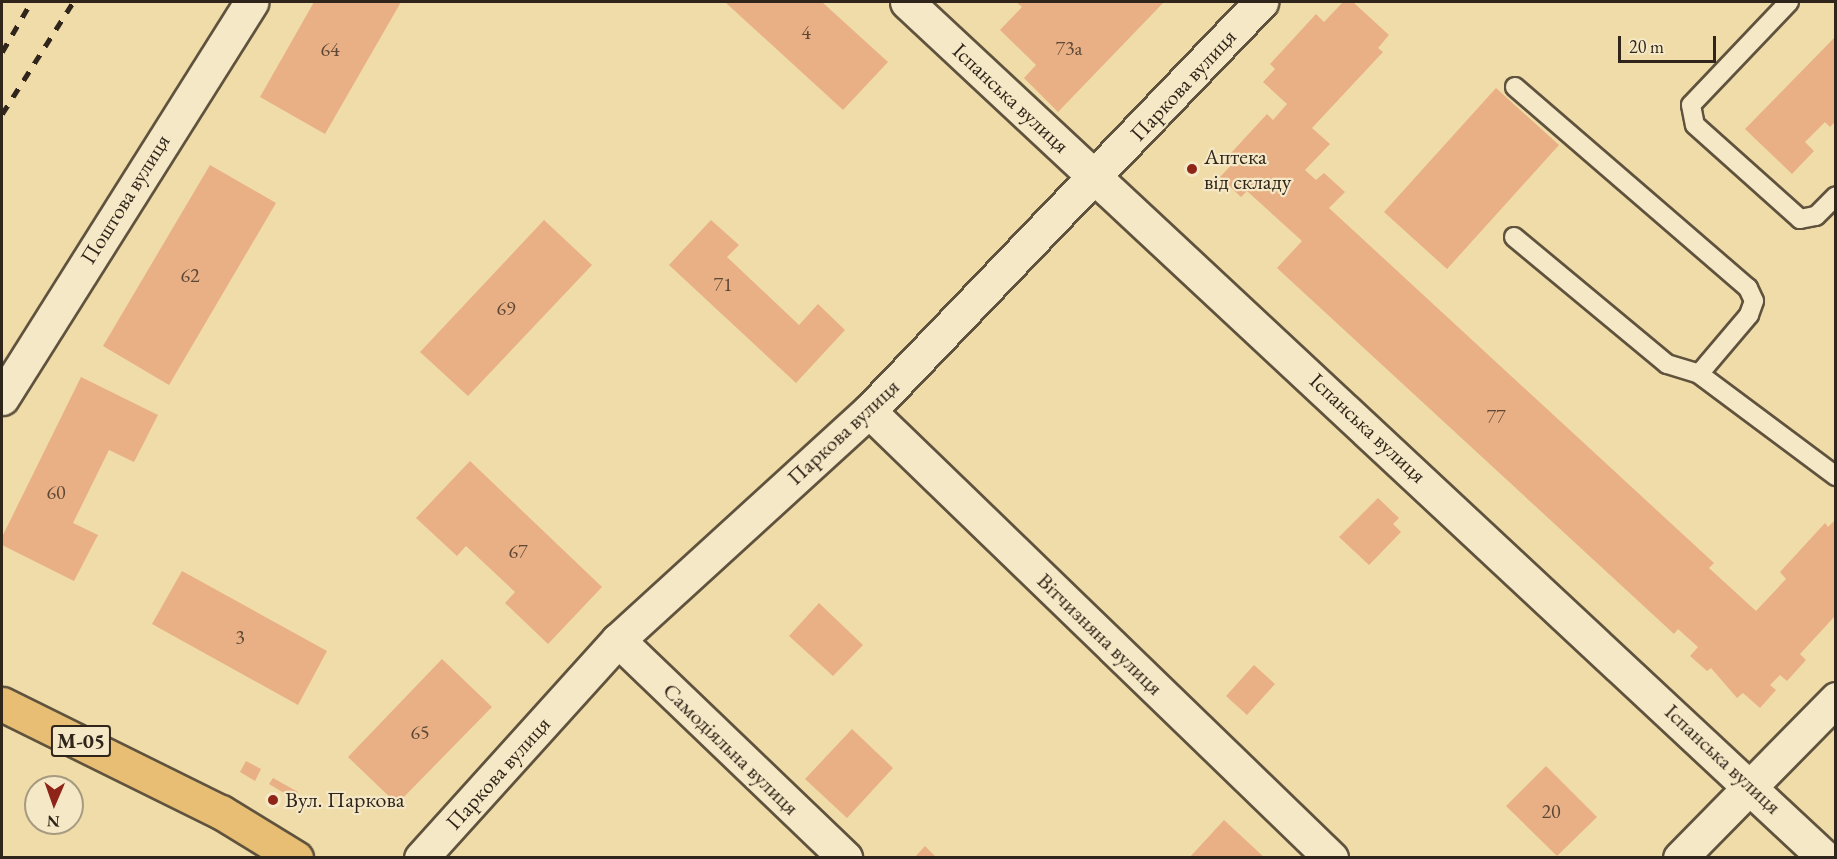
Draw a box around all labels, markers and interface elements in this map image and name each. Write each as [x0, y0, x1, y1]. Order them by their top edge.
house number: 4 [801, 20, 811, 44]
street label: Паркова вулиця [1124, 24, 1242, 146]
scale bar [1621, 24, 1718, 62]
text: 20 m [1629, 35, 1664, 58]
house number: 73а [1055, 36, 1083, 60]
house number: 64 [320, 37, 340, 61]
street label: Іспанська вулиця [947, 37, 1075, 159]
street label: Поштова вулиця [75, 129, 175, 269]
place label: Аптека від складу [1204, 143, 1291, 194]
marker: Аптека від складу [1185, 162, 1199, 176]
house number: 62 [180, 263, 200, 287]
house number: 71 [713, 272, 733, 296]
house number: 69 [496, 296, 516, 320]
street label: Іспанська вулиця [1304, 367, 1432, 489]
street label: Паркова вулиця [782, 373, 904, 491]
house number: 77 [1486, 404, 1506, 428]
house number: 60 [46, 480, 66, 504]
house number: 67 [508, 539, 528, 563]
street label: Вітчизняна вулиця [1032, 567, 1168, 701]
house number: 3 [235, 625, 245, 649]
street label: Самодіяльна вулиця [657, 677, 805, 821]
street label: Іспанська вулиця [1659, 698, 1787, 820]
street label: Паркова вулиця [440, 711, 556, 835]
house number: 65 [410, 720, 430, 744]
road number: М-05 [50, 723, 112, 759]
north arrow [24, 775, 84, 835]
place label: Вул. Паркова [285, 787, 405, 813]
marker: Вул. Паркова [266, 793, 280, 807]
house number: 20 [1541, 799, 1561, 823]
text: N [47, 811, 60, 832]

